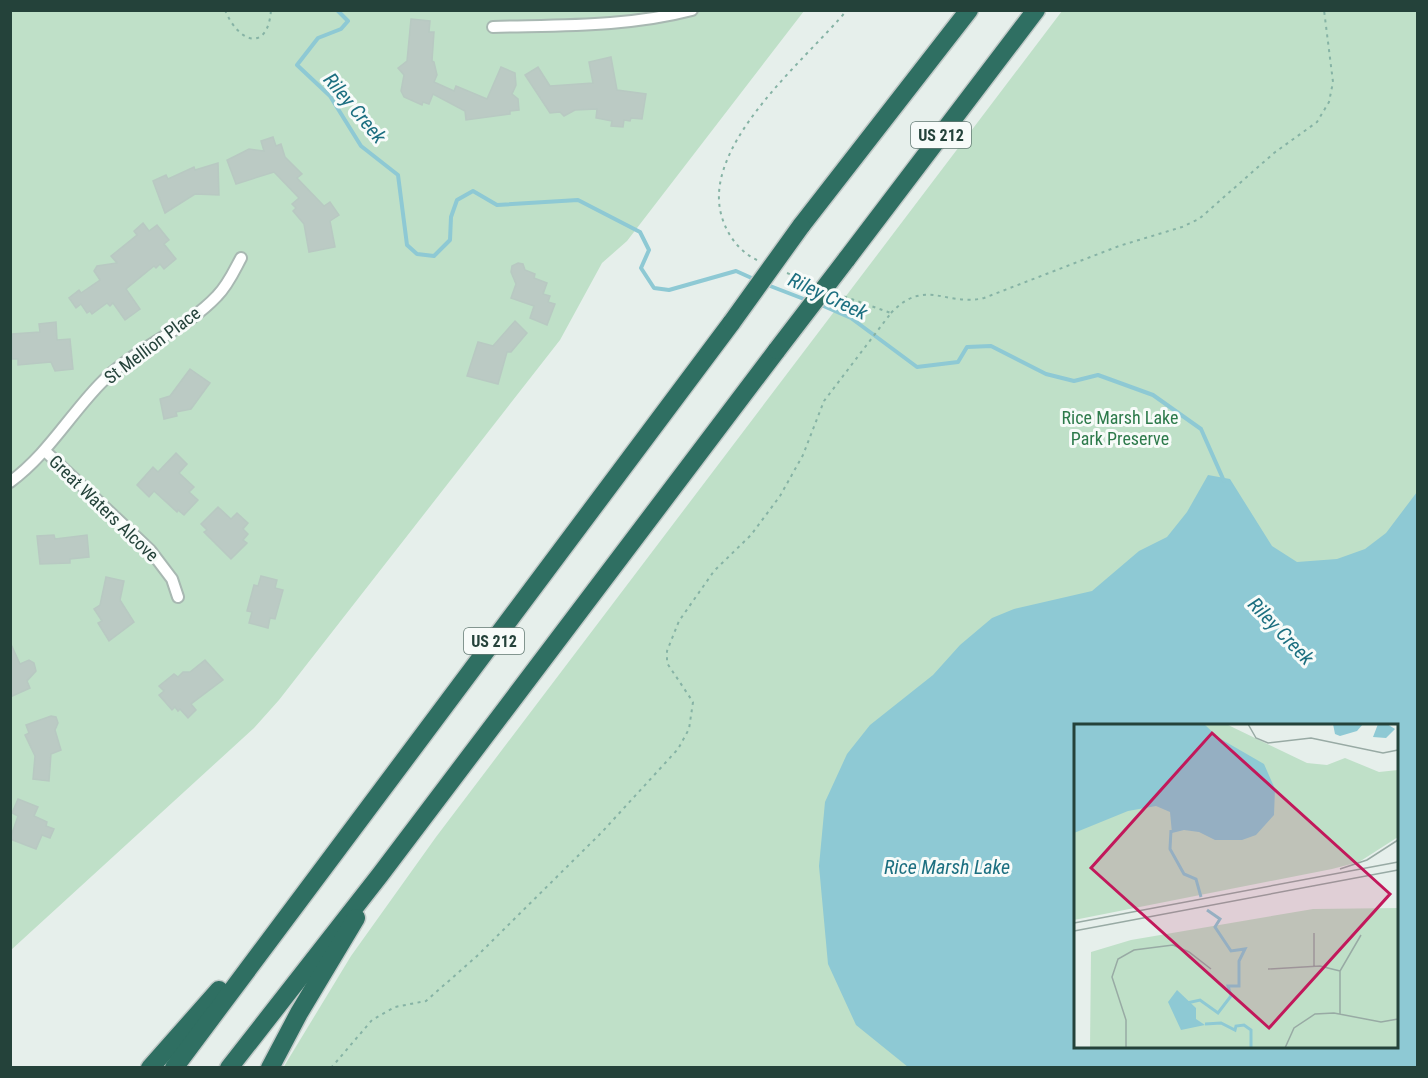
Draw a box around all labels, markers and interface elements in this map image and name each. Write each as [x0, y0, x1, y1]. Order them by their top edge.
water label: Riley Creek [319, 68, 392, 149]
road number: US 212 [911, 122, 971, 148]
water label: Riley Creek [785, 267, 872, 325]
street label: St Mellion Place [100, 302, 204, 388]
park label: Rice Marsh Lake Park Preserve [1062, 407, 1178, 449]
street label: Great Waters Alcove [45, 450, 163, 566]
water label: Riley Creek [1243, 592, 1320, 671]
road number: US 212 [464, 628, 524, 654]
inset map [1074, 724, 1398, 1048]
water label: Rice Marsh Lake [884, 855, 1010, 879]

